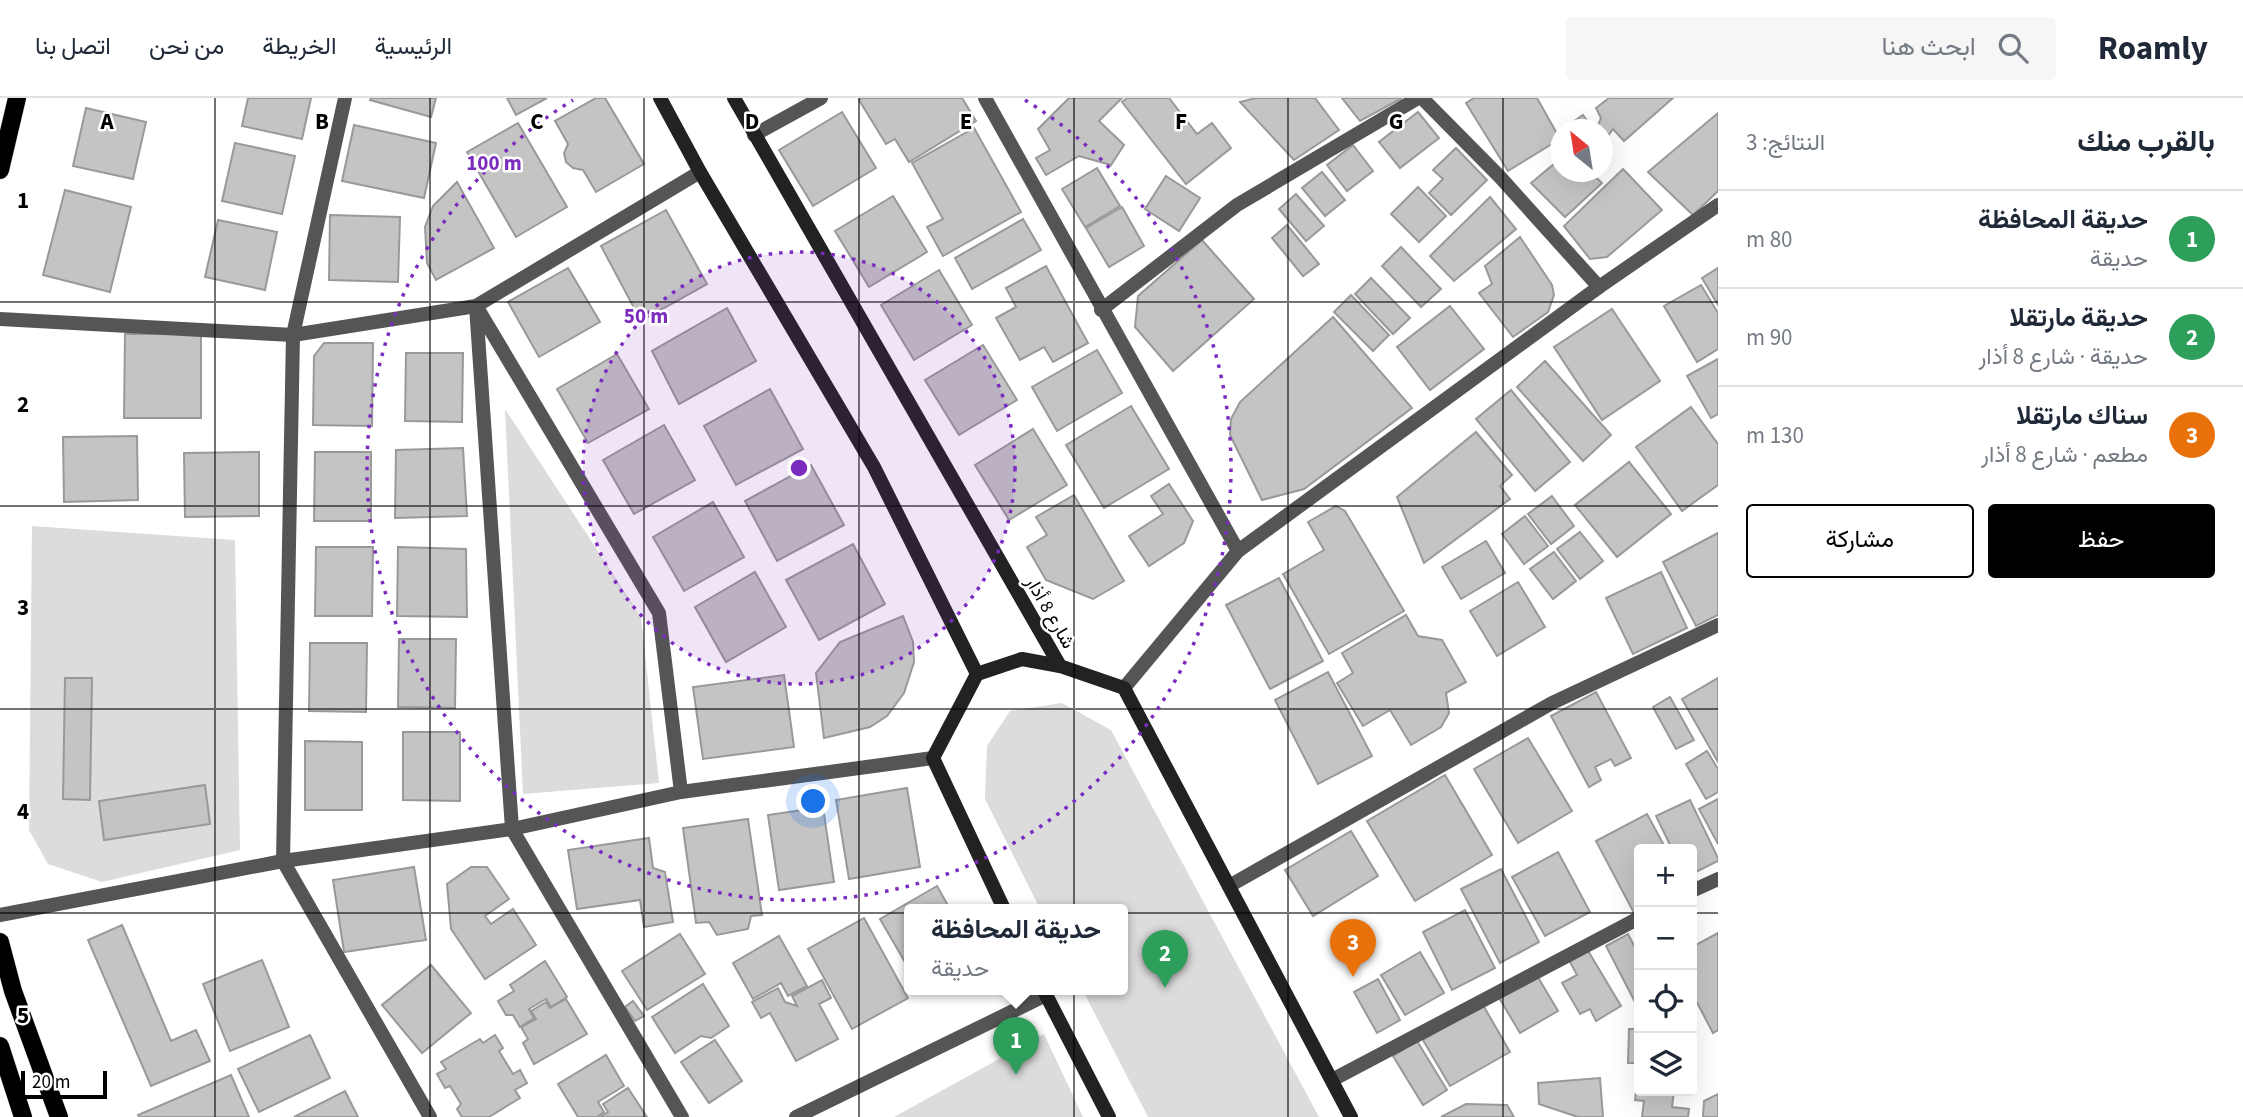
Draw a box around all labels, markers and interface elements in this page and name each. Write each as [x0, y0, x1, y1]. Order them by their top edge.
search box [1566, 17, 2056, 80]
text: Roamly [2098, 25, 2208, 72]
text: ابحث هنا [1881, 28, 1976, 65]
text: اتصل بنا [35, 29, 111, 64]
text: من نحن [149, 29, 224, 64]
text: الخريطة [262, 29, 337, 64]
text: الرئيسية [375, 29, 452, 64]
icon: search [1994, 29, 2032, 67]
text: A [99, 105, 114, 138]
text: B [315, 105, 329, 138]
text: C [530, 105, 544, 138]
text: D [745, 105, 759, 138]
text: E [960, 105, 972, 138]
text: F [1175, 105, 1187, 138]
text: G [1389, 105, 1403, 138]
north arrow [1550, 119, 1613, 182]
text: بالقرب منك [2077, 120, 2215, 163]
text: النتائج: 3 [1746, 126, 1825, 159]
text: 100 m [466, 148, 522, 178]
text: 1 [17, 184, 29, 217]
text: حديقة المحافظة [1978, 201, 2148, 238]
text: 80 m [1746, 223, 1793, 256]
text: 1 [2186, 223, 2198, 256]
text: حديقة [2090, 242, 2148, 275]
text: حديقة مارتقلا [2009, 299, 2148, 336]
text: 50 m [624, 301, 668, 331]
text: 90 m [1746, 321, 1793, 354]
text: 2 [2186, 321, 2198, 354]
text: حديقة · شارع 8 أذار [1978, 340, 2148, 373]
text: 2 [17, 388, 29, 421]
text: سناك مارتقلا [2016, 397, 2148, 434]
text: 130 m [1746, 419, 1804, 452]
text: 3 [2186, 419, 2198, 452]
text: مطعم · شارع 8 أذار [1981, 438, 2148, 471]
centre of rings [787, 456, 811, 480]
button: مشاركة [1746, 504, 1974, 578]
button: حفظ [1988, 504, 2215, 578]
street label: شارع 8 أذار [1018, 571, 1081, 654]
text: 3 [17, 591, 29, 624]
your location [796, 784, 830, 818]
text: 4 [17, 795, 29, 828]
map controls [1634, 844, 1697, 1096]
button: + [1634, 844, 1697, 907]
popup [904, 904, 1128, 995]
button: − [1634, 907, 1697, 970]
text: حديقة المحافظة [931, 911, 1101, 948]
pin: 3 [1330, 919, 1376, 977]
pin: 2 [1142, 930, 1188, 988]
text: حديقة [931, 952, 989, 985]
button: locate [1634, 970, 1697, 1033]
text: 5 [17, 999, 29, 1032]
pin: 1 [993, 1017, 1039, 1075]
button: layers [1634, 1033, 1697, 1096]
scale bar [21, 1068, 107, 1100]
text: 20 m [32, 1069, 70, 1096]

